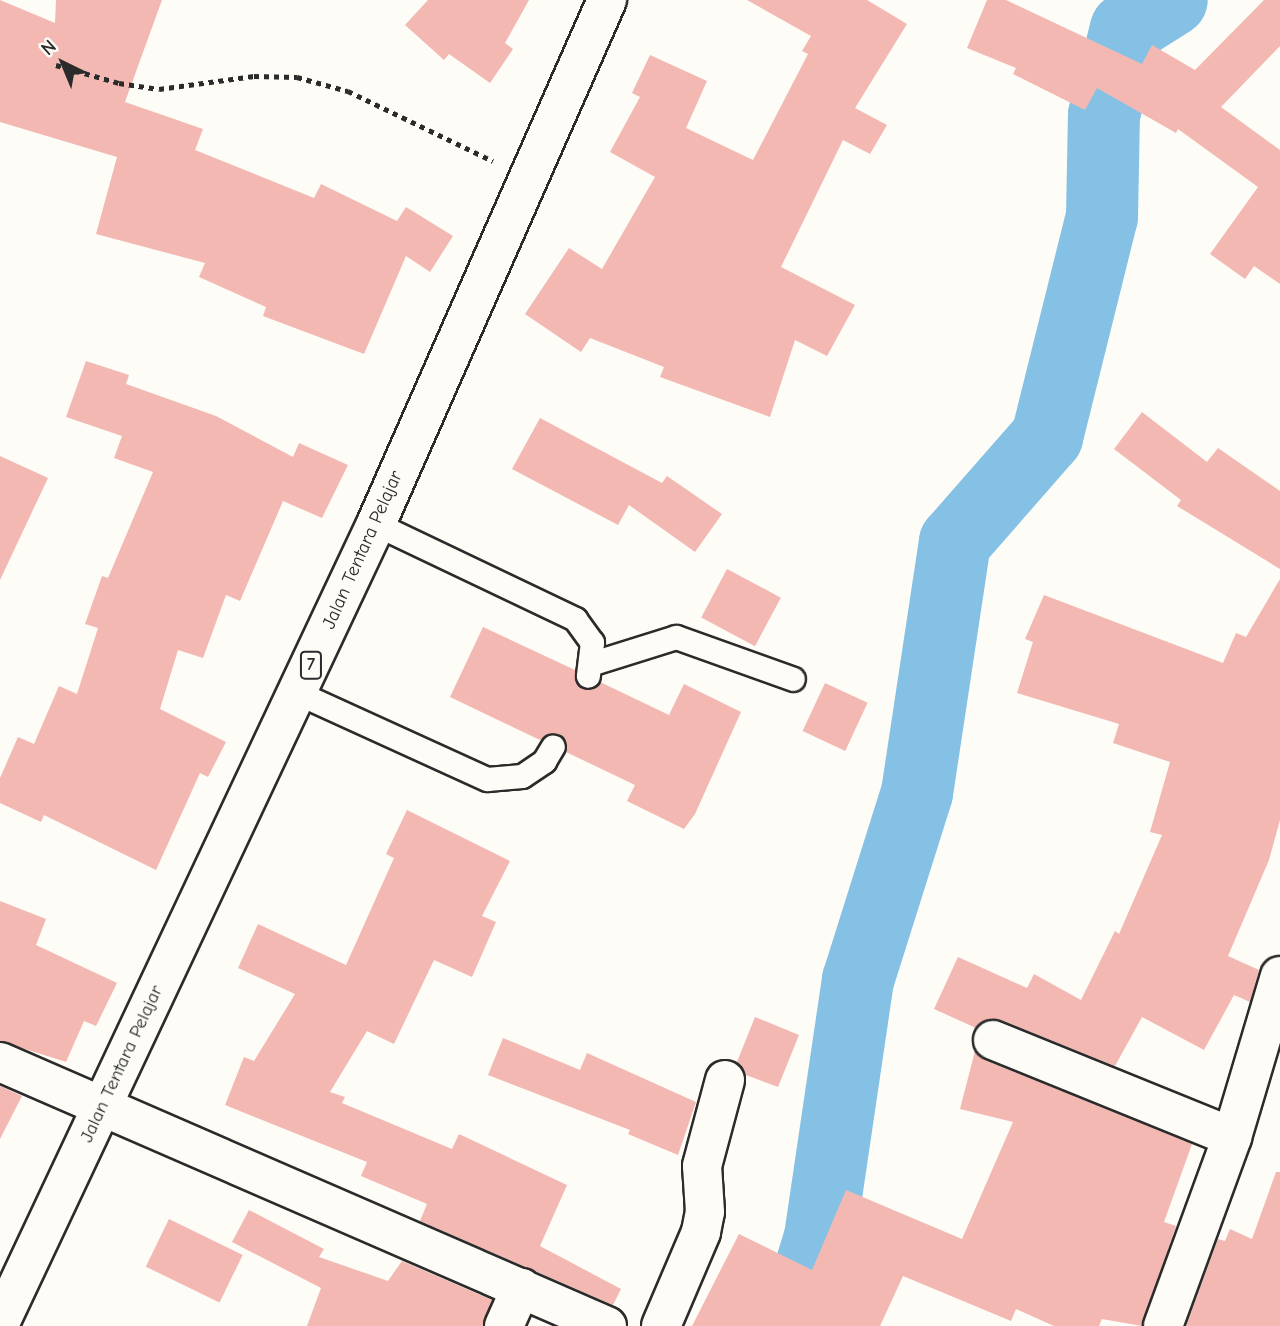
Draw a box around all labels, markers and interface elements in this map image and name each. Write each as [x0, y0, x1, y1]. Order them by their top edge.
north arrow [28, 28, 98, 98]
text: N [37, 35, 61, 60]
street label: Jalan Tentara Pelajar [318, 467, 408, 633]
road number: 7 [299, 650, 323, 680]
street label: Jalan Tentara Pelajar [76, 982, 168, 1146]

